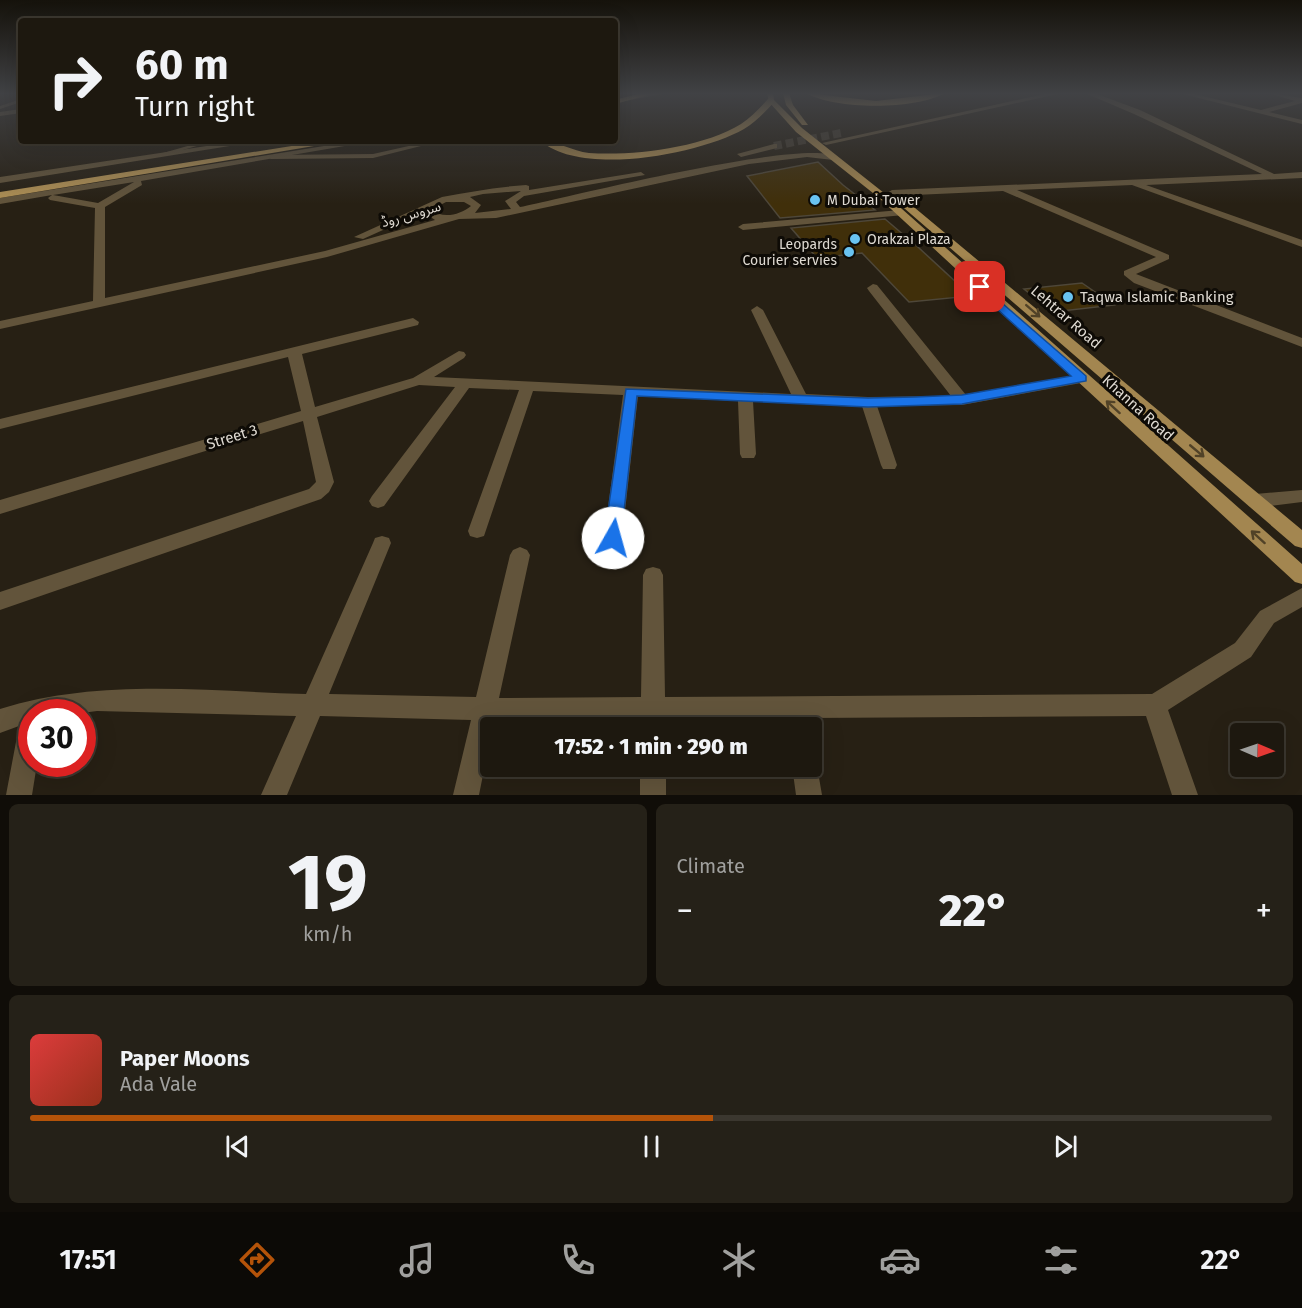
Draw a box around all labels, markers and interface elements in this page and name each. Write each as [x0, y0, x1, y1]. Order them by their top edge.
text: 60 m [135, 40, 229, 90]
icon: right [36, 42, 114, 120]
text: Turn right [135, 91, 255, 123]
place label: M Dubai Tower [827, 192, 921, 209]
marker: M Dubai Tower [808, 193, 822, 207]
street label: سروس روڈ [379, 198, 443, 231]
place label: Orakzai Plaza [867, 231, 951, 248]
marker: Orakzai Plaza [848, 232, 862, 246]
place label: Leopards Courier servies [742, 236, 837, 269]
marker: Leopards Courier servies [842, 245, 856, 259]
pin [954, 261, 1005, 312]
icon: arrive [963, 270, 996, 303]
street label: Lehtrar Road [1027, 282, 1105, 352]
place label: Taqwa Islamic Banking [1080, 288, 1234, 306]
marker: Taqwa Islamic Banking [1061, 290, 1075, 304]
one-way arrow [1025, 304, 1040, 318]
street label: Khanna Road [1099, 371, 1177, 445]
one-way arrow [1106, 400, 1121, 414]
street label: Street 3 [204, 421, 260, 453]
one-way arrow [1189, 444, 1204, 458]
position arrow [581, 506, 645, 570]
one-way arrow [1251, 530, 1266, 544]
speed limit sign: 30 [18, 699, 96, 777]
north arrow [1230, 723, 1284, 777]
map controls [1230, 723, 1284, 777]
text: 17:52 · 1 min · 290 m [554, 733, 748, 760]
text: 19 [288, 836, 368, 930]
text: Climate [677, 854, 745, 878]
text: 22° [939, 884, 1010, 938]
text: − [677, 891, 693, 931]
text: + [1256, 891, 1272, 931]
text: km/h [303, 922, 353, 946]
text: Paper Moons [120, 1045, 250, 1072]
text: Ada Vale [120, 1072, 197, 1096]
icon: previous [221, 1130, 254, 1163]
icon: pause [635, 1130, 668, 1163]
icon: next [1049, 1130, 1082, 1163]
icon: directions [236, 1239, 278, 1281]
icon: music [396, 1239, 438, 1281]
icon: phone [557, 1239, 599, 1281]
icon: climate [718, 1239, 760, 1281]
icon: car [879, 1239, 921, 1281]
icon: filters [1040, 1239, 1082, 1281]
text: 17:51 [59, 1244, 117, 1276]
text: 22° [1201, 1244, 1243, 1276]

